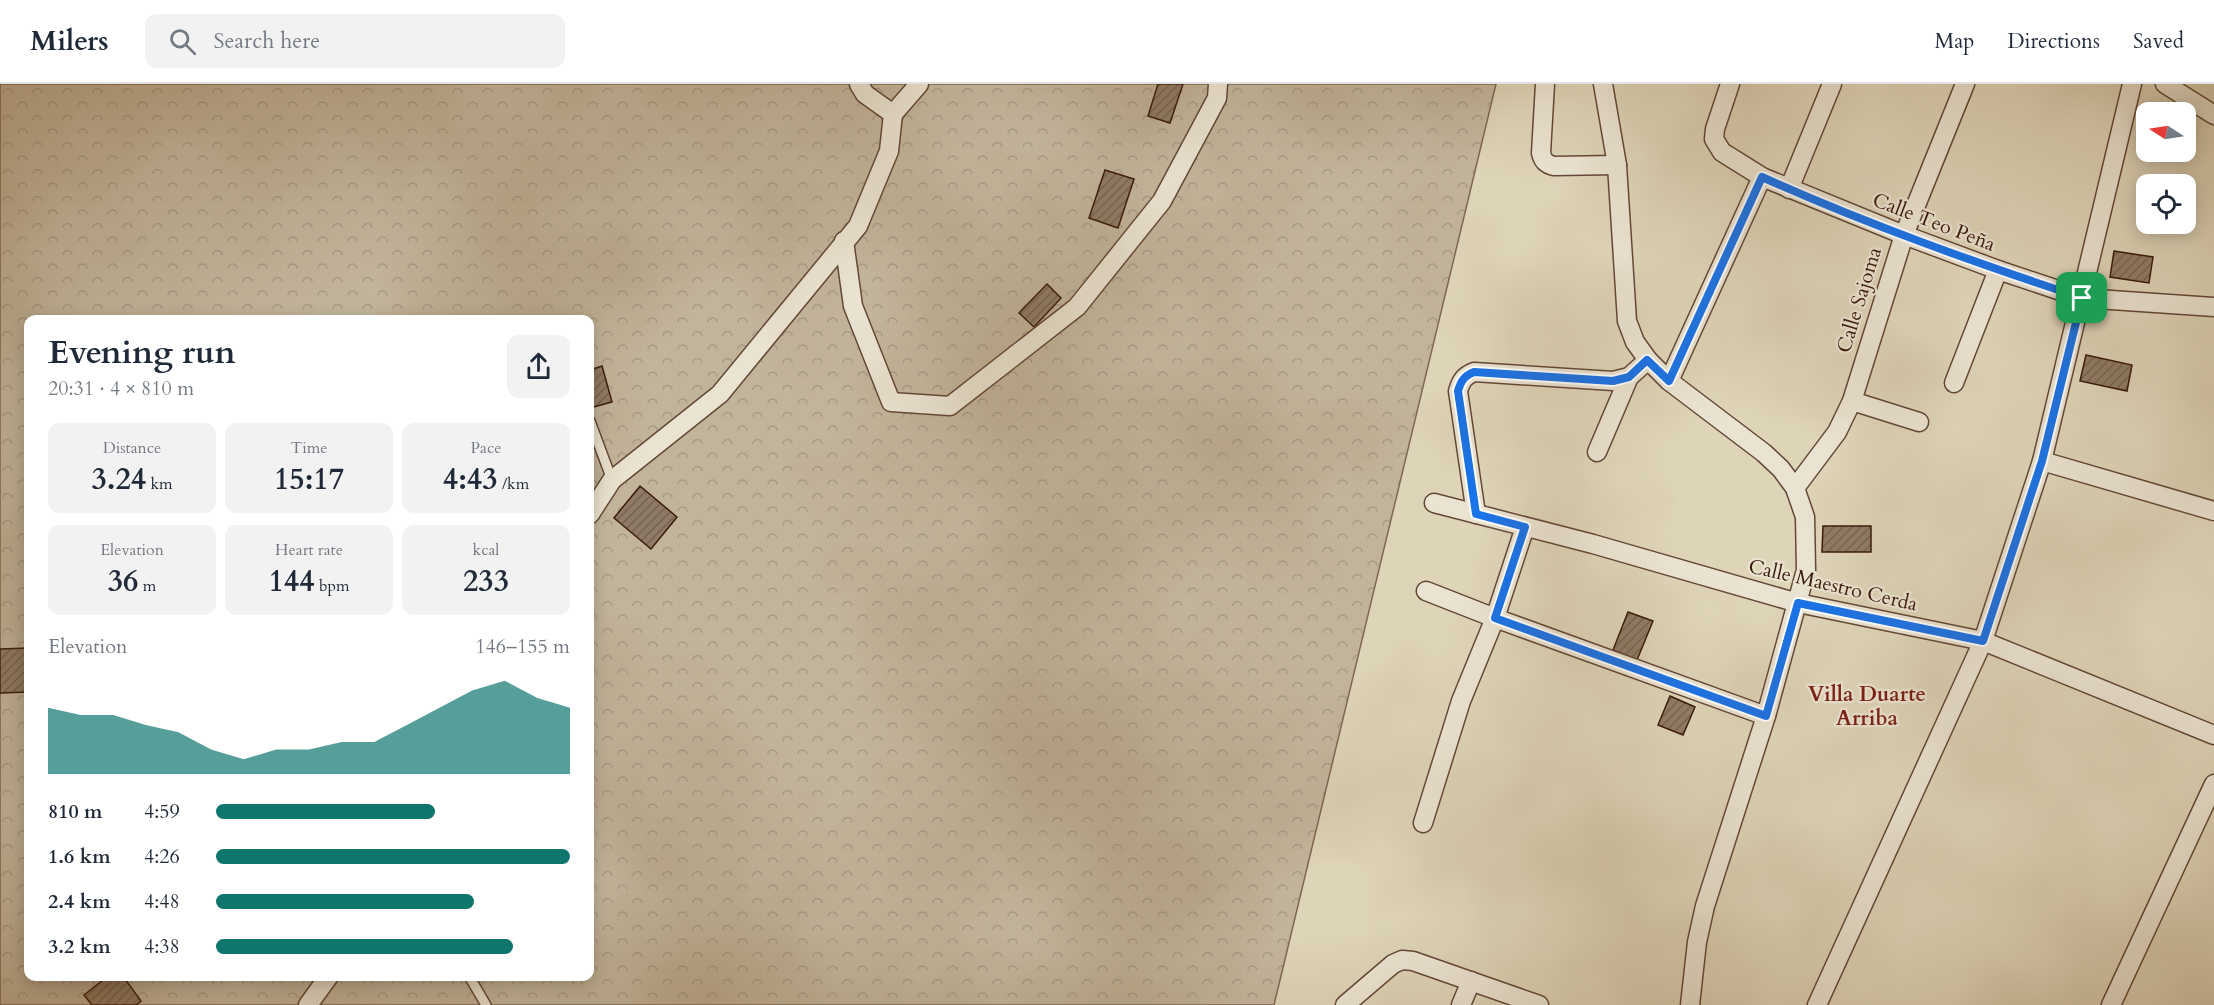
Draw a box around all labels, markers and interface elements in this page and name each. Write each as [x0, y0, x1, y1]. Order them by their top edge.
search box [145, 14, 565, 68]
text: Milers [30, 22, 109, 60]
icon: search [166, 25, 199, 58]
text: Search here [214, 26, 320, 56]
text: Map [1934, 27, 1974, 56]
text: Directions [2007, 27, 2100, 56]
text: Saved [2133, 27, 2184, 56]
north arrow [2136, 102, 2196, 162]
map controls [2136, 102, 2196, 234]
button: locate [2136, 174, 2196, 234]
street label: Calle Teo Peña [1869, 186, 2000, 258]
street label: Calle Sajoma [1830, 243, 1888, 356]
pin [2056, 272, 2107, 323]
icon: arrive [2065, 281, 2098, 314]
text: Evening run [48, 330, 236, 375]
button: share [507, 335, 570, 398]
text: 20:31 · 4 × 810 m [48, 375, 194, 402]
text: Distance [103, 437, 161, 459]
text: Time [290, 437, 328, 459]
text: Pace [471, 437, 501, 459]
text: 3.24 [91, 459, 146, 500]
text: 15:17 [274, 459, 344, 500]
text: 4:43 [443, 459, 498, 500]
text: km [146, 473, 173, 495]
text: /km [498, 473, 529, 495]
text: Elevation [100, 539, 164, 561]
text: Heart rate [275, 539, 343, 561]
text: kcal [473, 539, 499, 561]
street label: Calle Maestro Cerda [1746, 552, 1920, 618]
text: 36 [108, 561, 138, 602]
text: 144 [268, 561, 315, 602]
text: 233 [463, 561, 509, 602]
text: m [138, 575, 156, 597]
text: bpm [315, 575, 350, 597]
text: Elevation [48, 633, 127, 660]
text: 146–155 m [475, 633, 570, 660]
district label: Villa Duarte Arriba [1808, 680, 1926, 733]
text: 810 m [48, 798, 103, 825]
text: 4:59 [144, 798, 180, 825]
text: 1.6 km [48, 843, 111, 870]
text: 4:26 [144, 843, 180, 870]
text: 2.4 km [48, 888, 111, 915]
text: 4:48 [144, 888, 180, 915]
text: 3.2 km [48, 933, 111, 960]
text: 4:38 [144, 933, 180, 960]

